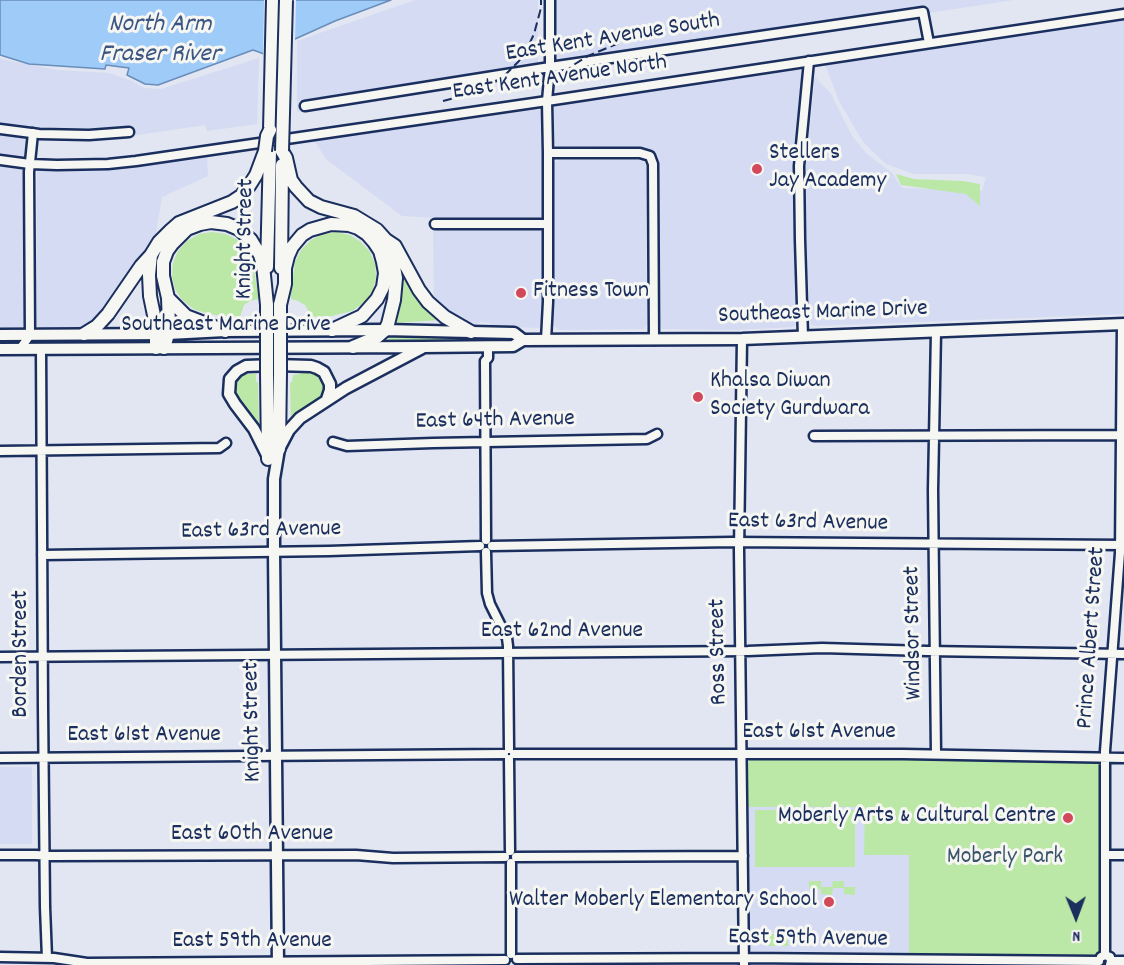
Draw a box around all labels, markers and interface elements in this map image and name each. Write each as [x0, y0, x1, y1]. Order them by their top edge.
street label: East Kent Avenue South [504, 8, 722, 70]
water label: North Arm Fraser River [100, 10, 220, 71]
street label: East Kent Avenue North [451, 50, 669, 108]
place label: Stellers Jay Academy [769, 141, 886, 197]
marker: Stellers Jay Academy [750, 162, 764, 176]
street label: Knight Street [232, 178, 262, 300]
place label: Fitness Town [533, 279, 649, 307]
marker: Fitness Town [514, 286, 528, 300]
street label: Southeast Marine Drive [718, 296, 928, 332]
street label: Southeast Marine Drive [121, 313, 331, 341]
place label: Khalsa Diwan Society Gurdwara [710, 369, 869, 425]
marker: Khalsa Diwan Society Gurdwara [691, 390, 705, 404]
street label: East 64th Avenue [415, 406, 575, 438]
street label: East 63rd Avenue [728, 508, 888, 540]
street label: East 63rd Avenue [181, 516, 341, 548]
street label: Prince Albert Street [1072, 546, 1114, 730]
street label: Windsor Street [899, 566, 931, 700]
street label: Borden Street [9, 590, 37, 718]
street label: Ross Street [705, 599, 735, 705]
street label: East 62nd Avenue [481, 619, 643, 647]
street label: Knight Street [239, 661, 269, 783]
street label: East 61st Avenue [742, 720, 896, 748]
street label: East 61st Avenue [67, 723, 221, 751]
place label: Moberly Arts & Cultural Centre [778, 804, 1056, 832]
marker: Moberly Arts & Cultural Centre [1061, 811, 1075, 825]
street label: East 60th Avenue [171, 822, 333, 850]
park label: Moberly Park [947, 845, 1063, 873]
north arrow [1046, 887, 1106, 947]
place label: Walter Moberly Elementary School [509, 888, 817, 916]
marker: Walter Moberly Elementary School [822, 895, 836, 909]
street label: East 59th Avenue [728, 924, 888, 956]
text: N [1072, 924, 1080, 947]
street label: East 59th Avenue [172, 929, 332, 957]

